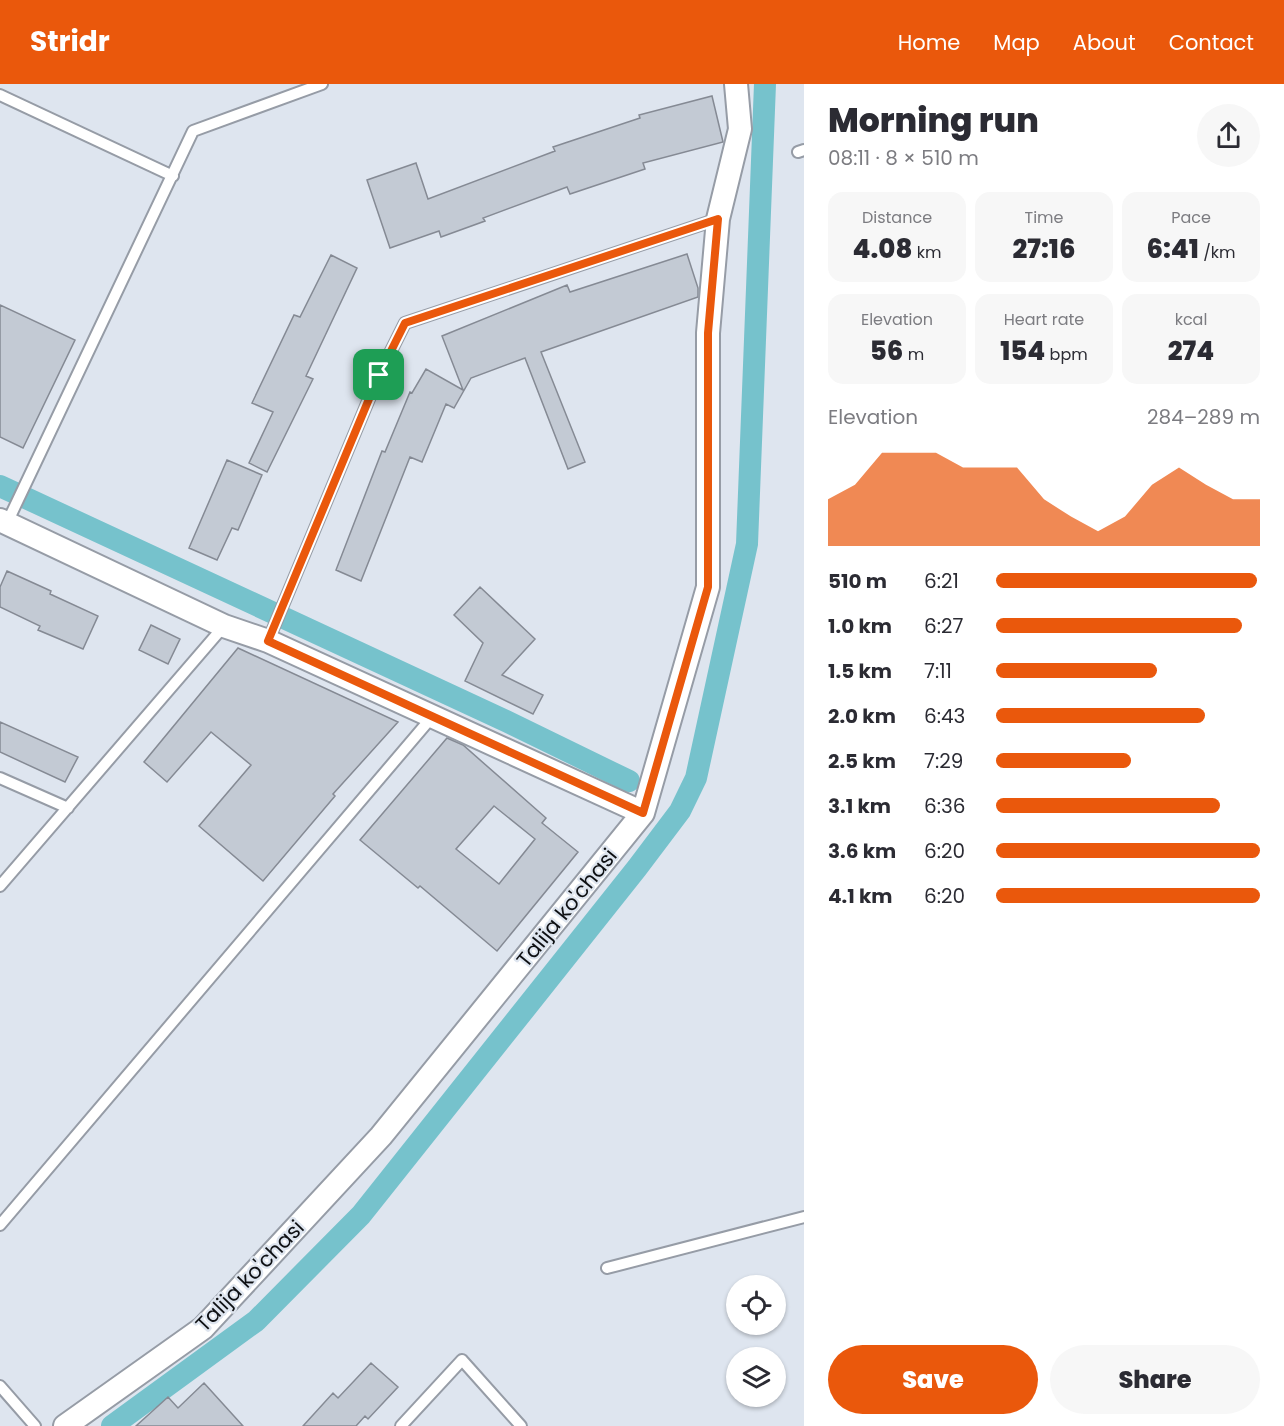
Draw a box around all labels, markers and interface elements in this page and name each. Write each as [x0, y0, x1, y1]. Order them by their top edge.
text: Stridr [30, 22, 110, 61]
text: Home [898, 28, 960, 57]
text: Map [993, 28, 1040, 57]
text: About [1073, 28, 1136, 57]
text: Contact [1169, 28, 1254, 57]
text: Morning run [828, 97, 1039, 144]
button: share [1197, 104, 1260, 167]
text: 08:11 · 8 × 510 m [828, 144, 979, 172]
text: Distance [862, 206, 932, 229]
text: Time [1025, 206, 1064, 229]
text: Pace [1171, 206, 1211, 229]
text: 4.08 [853, 231, 912, 267]
text: 27:16 [1013, 231, 1075, 267]
text: 6:41 [1147, 231, 1199, 267]
text: km [912, 241, 941, 264]
text: /km [1199, 241, 1236, 264]
text: Elevation [861, 308, 933, 331]
text: Heart rate [1004, 308, 1084, 331]
text: kcal [1175, 308, 1207, 331]
text: 56 [870, 333, 903, 369]
text: 154 [1000, 333, 1045, 369]
text: 274 [1168, 333, 1214, 369]
text: m [903, 343, 924, 366]
text: bpm [1045, 343, 1088, 366]
pin [353, 349, 404, 400]
icon: arrive [362, 358, 395, 391]
text: Elevation [828, 403, 918, 431]
text: 284–289 m [1147, 403, 1260, 431]
text: 510 m [828, 567, 887, 595]
text: 6:21 [924, 567, 959, 595]
text: 1.0 km [828, 612, 892, 640]
text: 6:27 [924, 612, 963, 640]
text: 1.5 km [828, 657, 892, 685]
text: 7:11 [924, 657, 952, 685]
text: 2.0 km [828, 702, 896, 730]
text: 6:43 [924, 702, 965, 730]
text: 2.5 km [828, 747, 896, 775]
text: 7:29 [924, 747, 963, 775]
text: 3.1 km [828, 792, 891, 820]
text: 6:36 [924, 792, 965, 820]
text: 3.6 km [828, 837, 896, 865]
text: 6:20 [924, 837, 965, 865]
street label: Talija ko'chasi [510, 842, 624, 973]
text: 4.1 km [828, 882, 892, 910]
text: 6:20 [924, 882, 965, 910]
street label: Talija ko'chasi [189, 1213, 310, 1338]
map controls [726, 1275, 786, 1407]
button: locate [726, 1275, 786, 1335]
button: Save [828, 1345, 1038, 1414]
button: Share [1050, 1345, 1260, 1414]
button: layers [726, 1347, 786, 1407]

